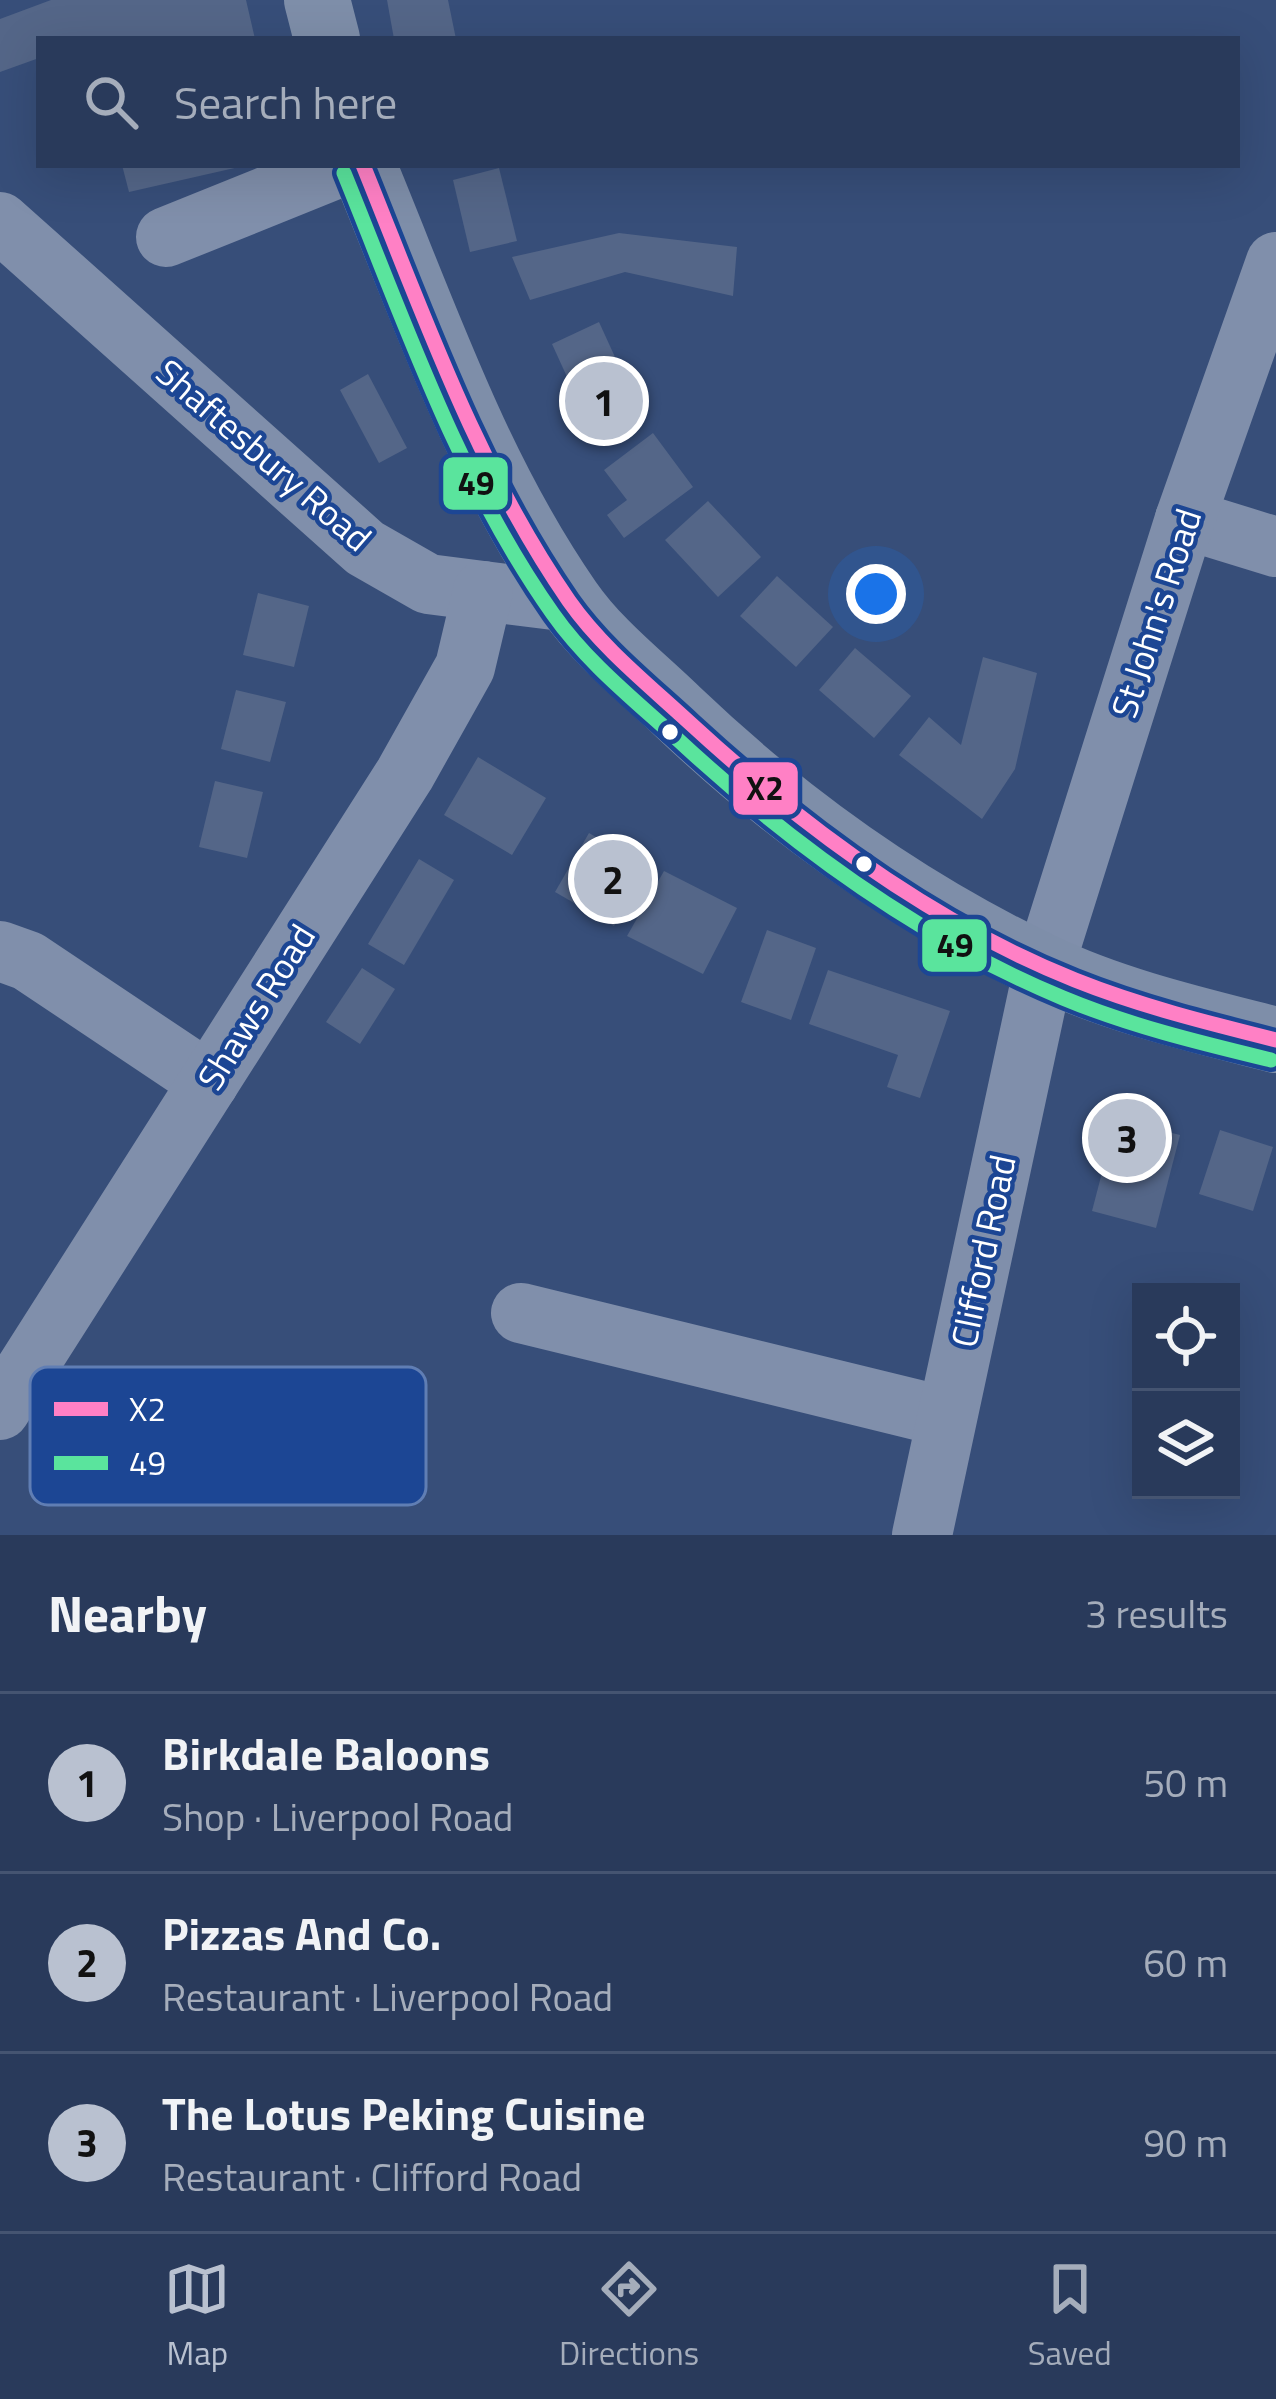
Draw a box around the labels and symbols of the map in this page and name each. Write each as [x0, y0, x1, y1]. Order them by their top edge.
street label: Shaftesbury Road [144, 345, 384, 564]
pin: 1 [565, 356, 643, 446]
line badge: 49 [441, 455, 510, 512]
text: 49 [458, 458, 494, 508]
street label: St John's Road [1096, 501, 1215, 725]
your location [846, 564, 906, 624]
unlabelled marker [659, 721, 681, 743]
line badge: X2 [731, 760, 800, 817]
text: X2 [746, 763, 784, 813]
pin: 2 [574, 834, 652, 924]
unlabelled marker [853, 853, 875, 875]
street label: Shaws Road [183, 913, 328, 1101]
line badge: 49 [920, 917, 989, 974]
text: 49 [937, 920, 973, 970]
pin: 3 [1088, 1093, 1166, 1183]
street label: Clifford Road [935, 1150, 1030, 1352]
legend [30, 1367, 426, 1505]
text: X2 [129, 1384, 166, 1434]
text: 49 [129, 1438, 166, 1488]

